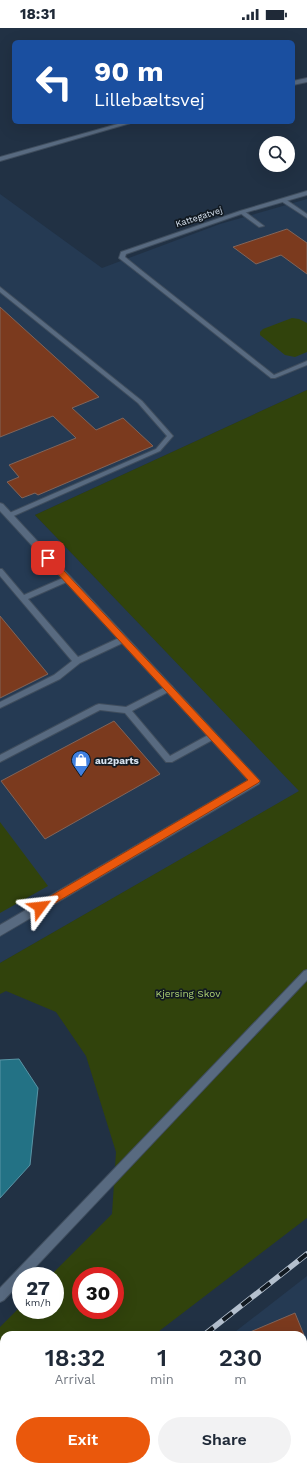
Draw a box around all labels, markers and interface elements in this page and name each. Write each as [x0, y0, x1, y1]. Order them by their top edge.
text: 18:31 [20, 5, 56, 23]
text: 90 m [94, 55, 164, 88]
icon: left [28, 56, 80, 108]
text: Lillebæltsvej [94, 89, 205, 110]
map controls [259, 136, 295, 172]
button: search [259, 136, 295, 172]
street label: Kattegatvej [174, 205, 224, 229]
pin [31, 541, 65, 575]
icon: arrive [37, 547, 59, 569]
shop icon: au2parts [70, 749, 92, 777]
place label: au2parts [95, 755, 140, 766]
position arrow [19, 886, 61, 928]
park label: Kjersing Skov [156, 988, 221, 999]
speed limit sign: 30 [72, 1267, 124, 1319]
text: 27 [26, 1276, 50, 1300]
text: km/h [25, 1297, 51, 1308]
text: 18:32 [45, 1344, 105, 1372]
text: 1 [157, 1344, 167, 1372]
text: 230 [219, 1344, 262, 1372]
text: Arrival [55, 1372, 95, 1387]
text: min [150, 1372, 174, 1387]
text: m [234, 1372, 247, 1387]
button: Exit [16, 1417, 150, 1463]
button: Share [158, 1417, 291, 1463]

